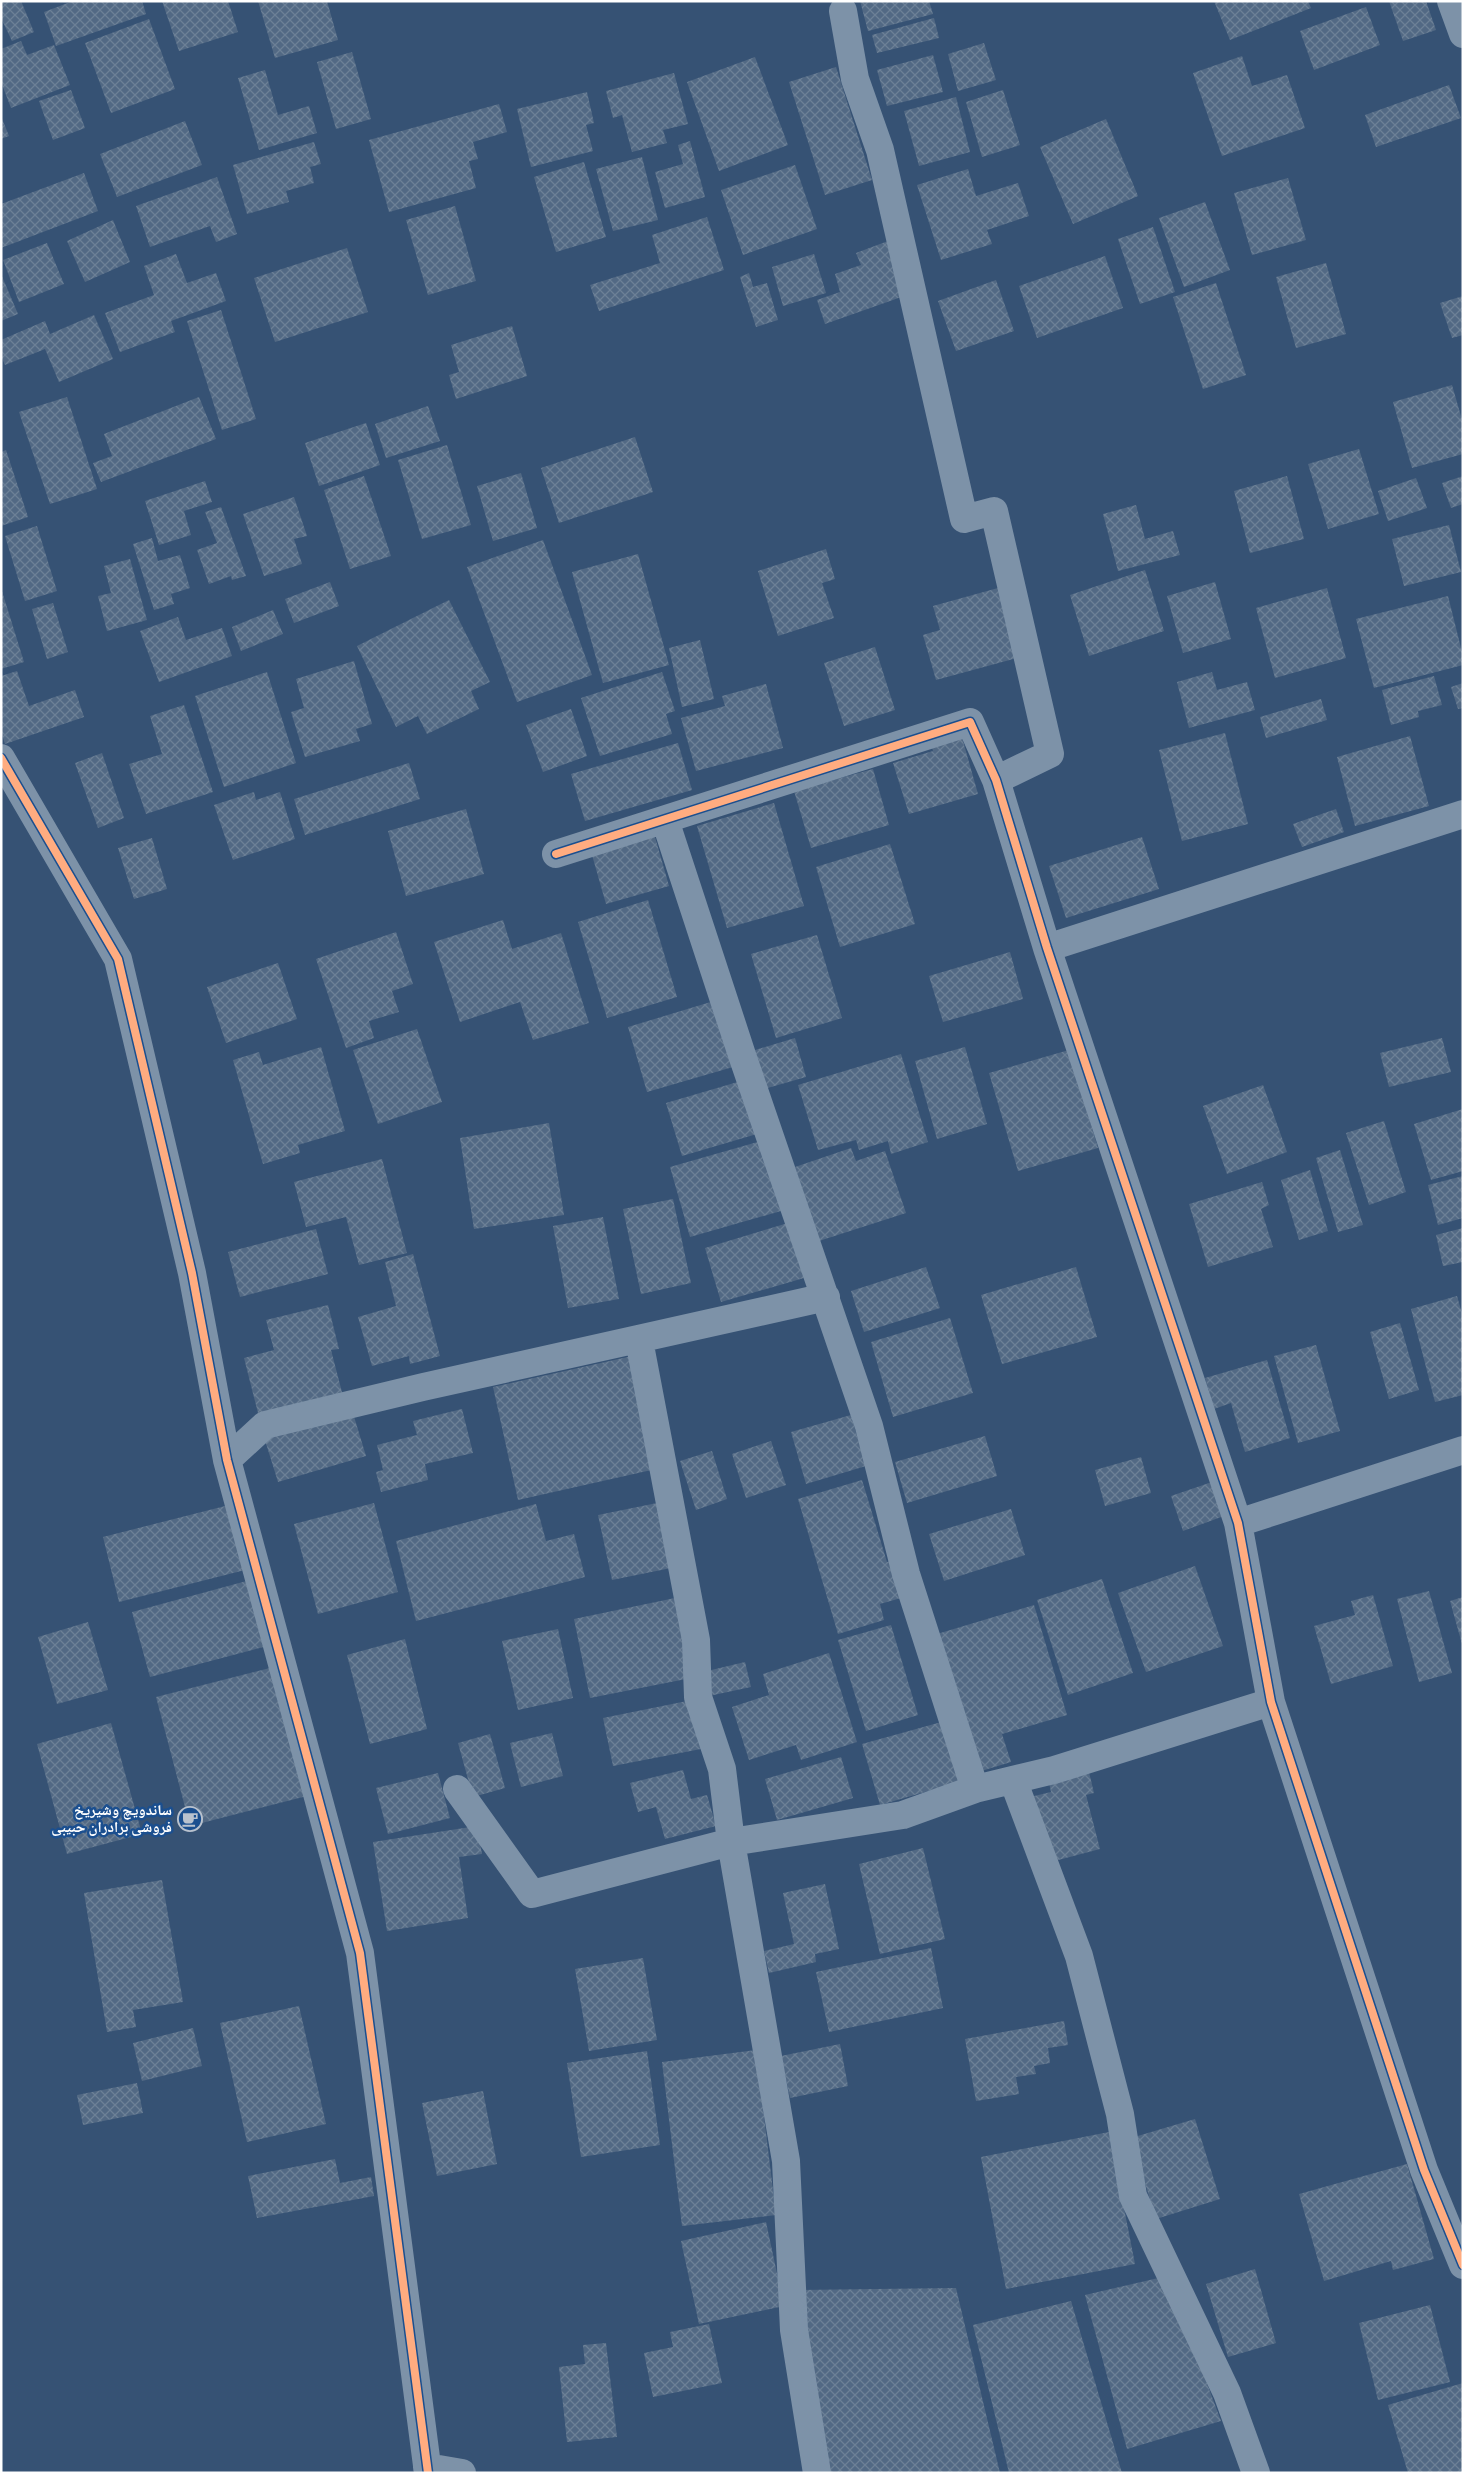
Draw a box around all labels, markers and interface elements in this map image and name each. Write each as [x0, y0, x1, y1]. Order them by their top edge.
place label: ساندویچ وشیریخ فروشی برادران حبیبی [51, 1800, 172, 1836]
cafe icon: ساندویچ وشیریخ فروشی برادران حبیبی [177, 1806, 203, 1832]

